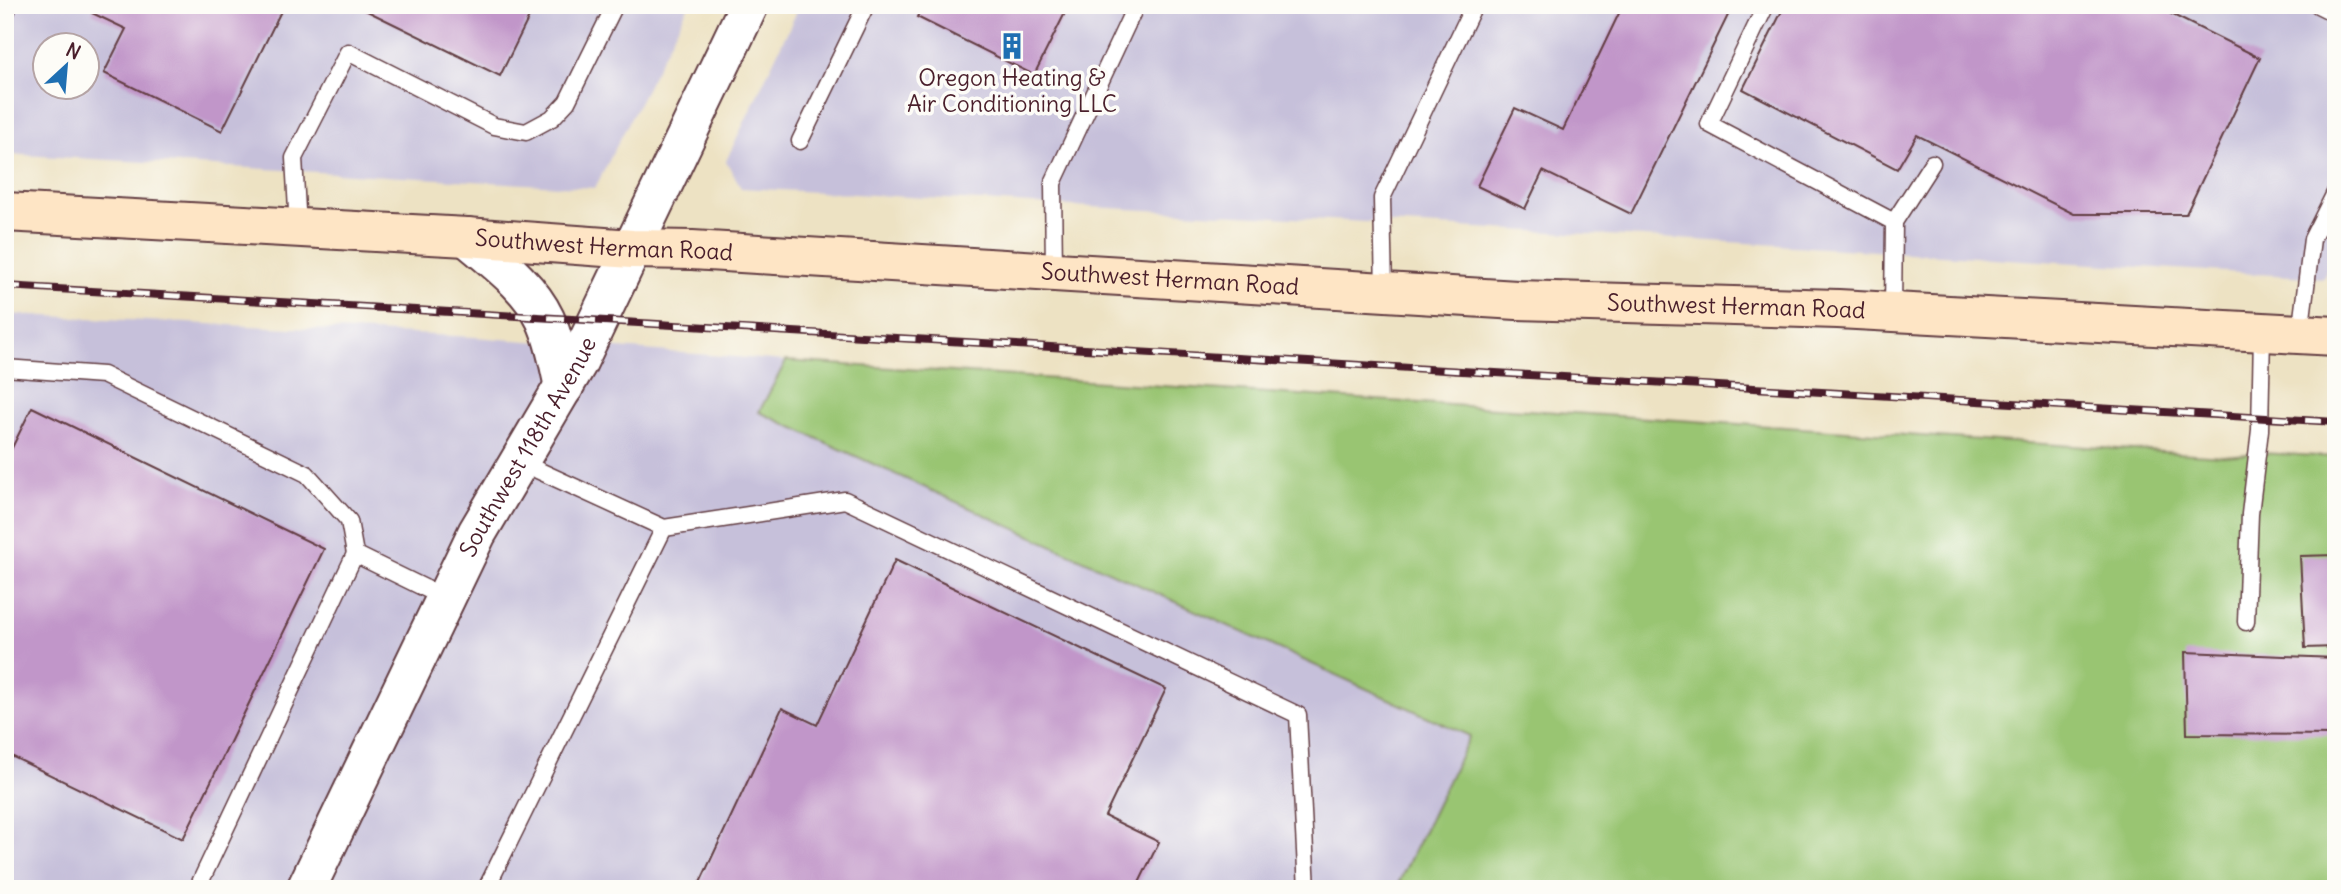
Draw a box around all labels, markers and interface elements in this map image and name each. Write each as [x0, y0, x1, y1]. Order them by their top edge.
building icon: Oregon Heating & Air Conditioning LLC [997, 31, 1027, 61]
north arrow [32, 32, 102, 102]
text: N [62, 37, 85, 64]
place label: Oregon Heating & Air Conditioning LLC [907, 63, 1117, 118]
street label: Southwest Herman Road [474, 223, 734, 266]
street label: Southwest Herman Road [1040, 256, 1300, 301]
street label: Southwest Herman Road [1607, 288, 1866, 324]
street label: Southwest 118th Avenue [453, 332, 602, 561]

